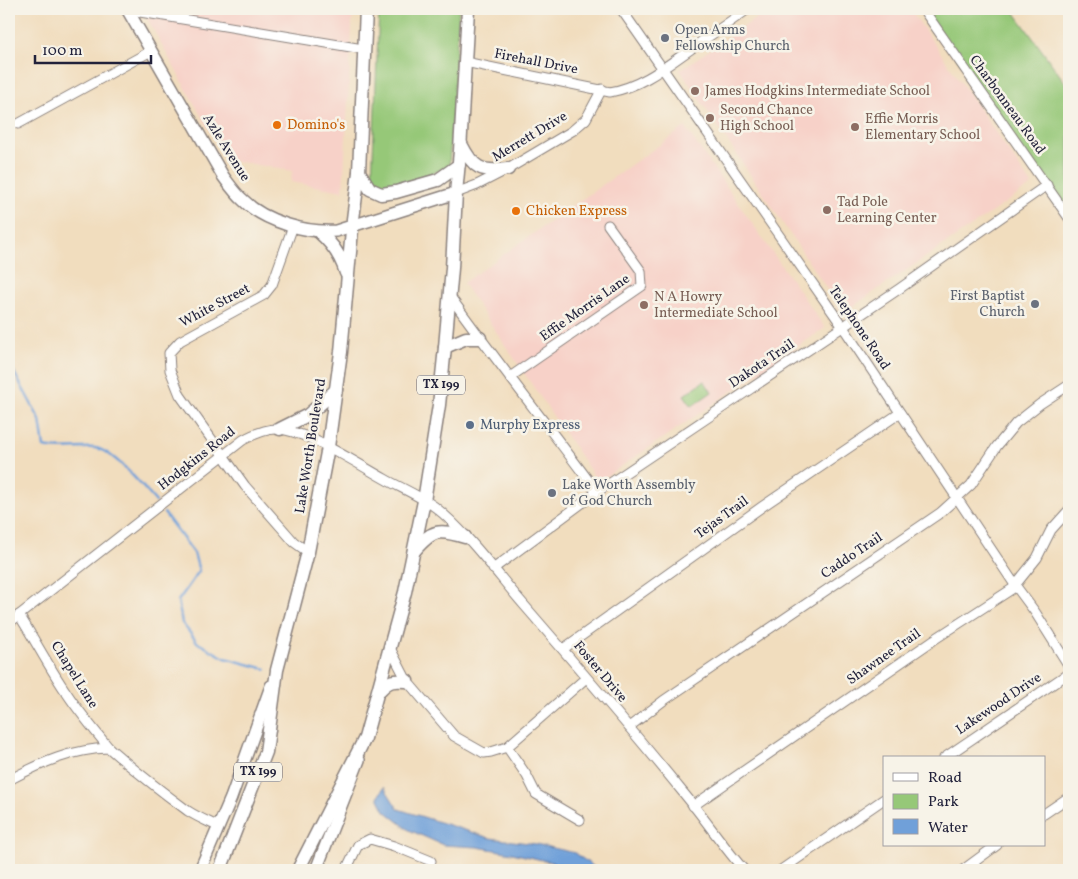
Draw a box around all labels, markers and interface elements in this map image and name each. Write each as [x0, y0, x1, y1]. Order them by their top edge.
place label: Open Arms Fellowship Church [675, 21, 790, 56]
scale bar [35, 32, 151, 64]
marker: Open Arms Fellowship Church [659, 32, 671, 44]
text: 100 m [42, 41, 82, 62]
street label: Firehall Drive [493, 45, 580, 79]
street label: Charbonneau Road [965, 52, 1049, 158]
place label: James Hodgkins Intermediate School [705, 82, 930, 101]
marker: James Hodgkins Intermediate School [689, 85, 701, 97]
place label: Second Chance High School [720, 101, 813, 136]
street label: Merrett Drive [489, 107, 571, 167]
place label: Effie Morris Elementary School [865, 110, 980, 145]
street label: Azle Avenue [198, 111, 254, 186]
marker: Second Chance High School [704, 112, 716, 124]
place label: Domino's [287, 116, 345, 135]
marker: Domino's [271, 119, 283, 131]
marker: Effie Morris Elementary School [849, 121, 861, 133]
place label: Tad Pole Learning Center [837, 193, 937, 228]
place label: Chicken Express [526, 202, 627, 221]
marker: Tad Pole Learning Center [821, 204, 833, 216]
marker: Chicken Express [510, 205, 522, 217]
street label: Effie Morris Lane [536, 270, 634, 346]
street label: White Street [176, 279, 254, 333]
street label: Telephone Road [824, 282, 894, 374]
place label: First Baptist Church [950, 287, 1025, 322]
place label: N A Howry Intermediate School [654, 288, 778, 323]
marker: First Baptist Church [1029, 298, 1041, 310]
marker: N A Howry Intermediate School [638, 299, 650, 311]
street label: Dakota Trail [726, 335, 798, 393]
road number: TX 199 [417, 376, 465, 394]
street label: Lake Worth Boulevard [291, 377, 331, 515]
place label: Murphy Express [480, 416, 580, 435]
marker: Murphy Express [464, 419, 476, 431]
street label: Hodgkins Road [154, 423, 240, 495]
place label: Lake Worth Assembly of God Church [562, 476, 696, 511]
marker: Lake Worth Assembly of God Church [546, 487, 558, 499]
street label: Tejas Trail [691, 492, 753, 544]
street label: Caddo Trail [817, 528, 887, 584]
street label: Shawnee Trail [843, 624, 925, 690]
street label: Foster Drive [569, 637, 632, 707]
street label: Chapel Lane [46, 638, 102, 713]
street label: Lakewood Drive [953, 668, 1046, 740]
legend [883, 756, 1046, 846]
road number: TX 199 [234, 762, 282, 782]
text: Road [928, 768, 962, 789]
text: Park [928, 792, 959, 813]
text: Water [928, 818, 968, 839]

